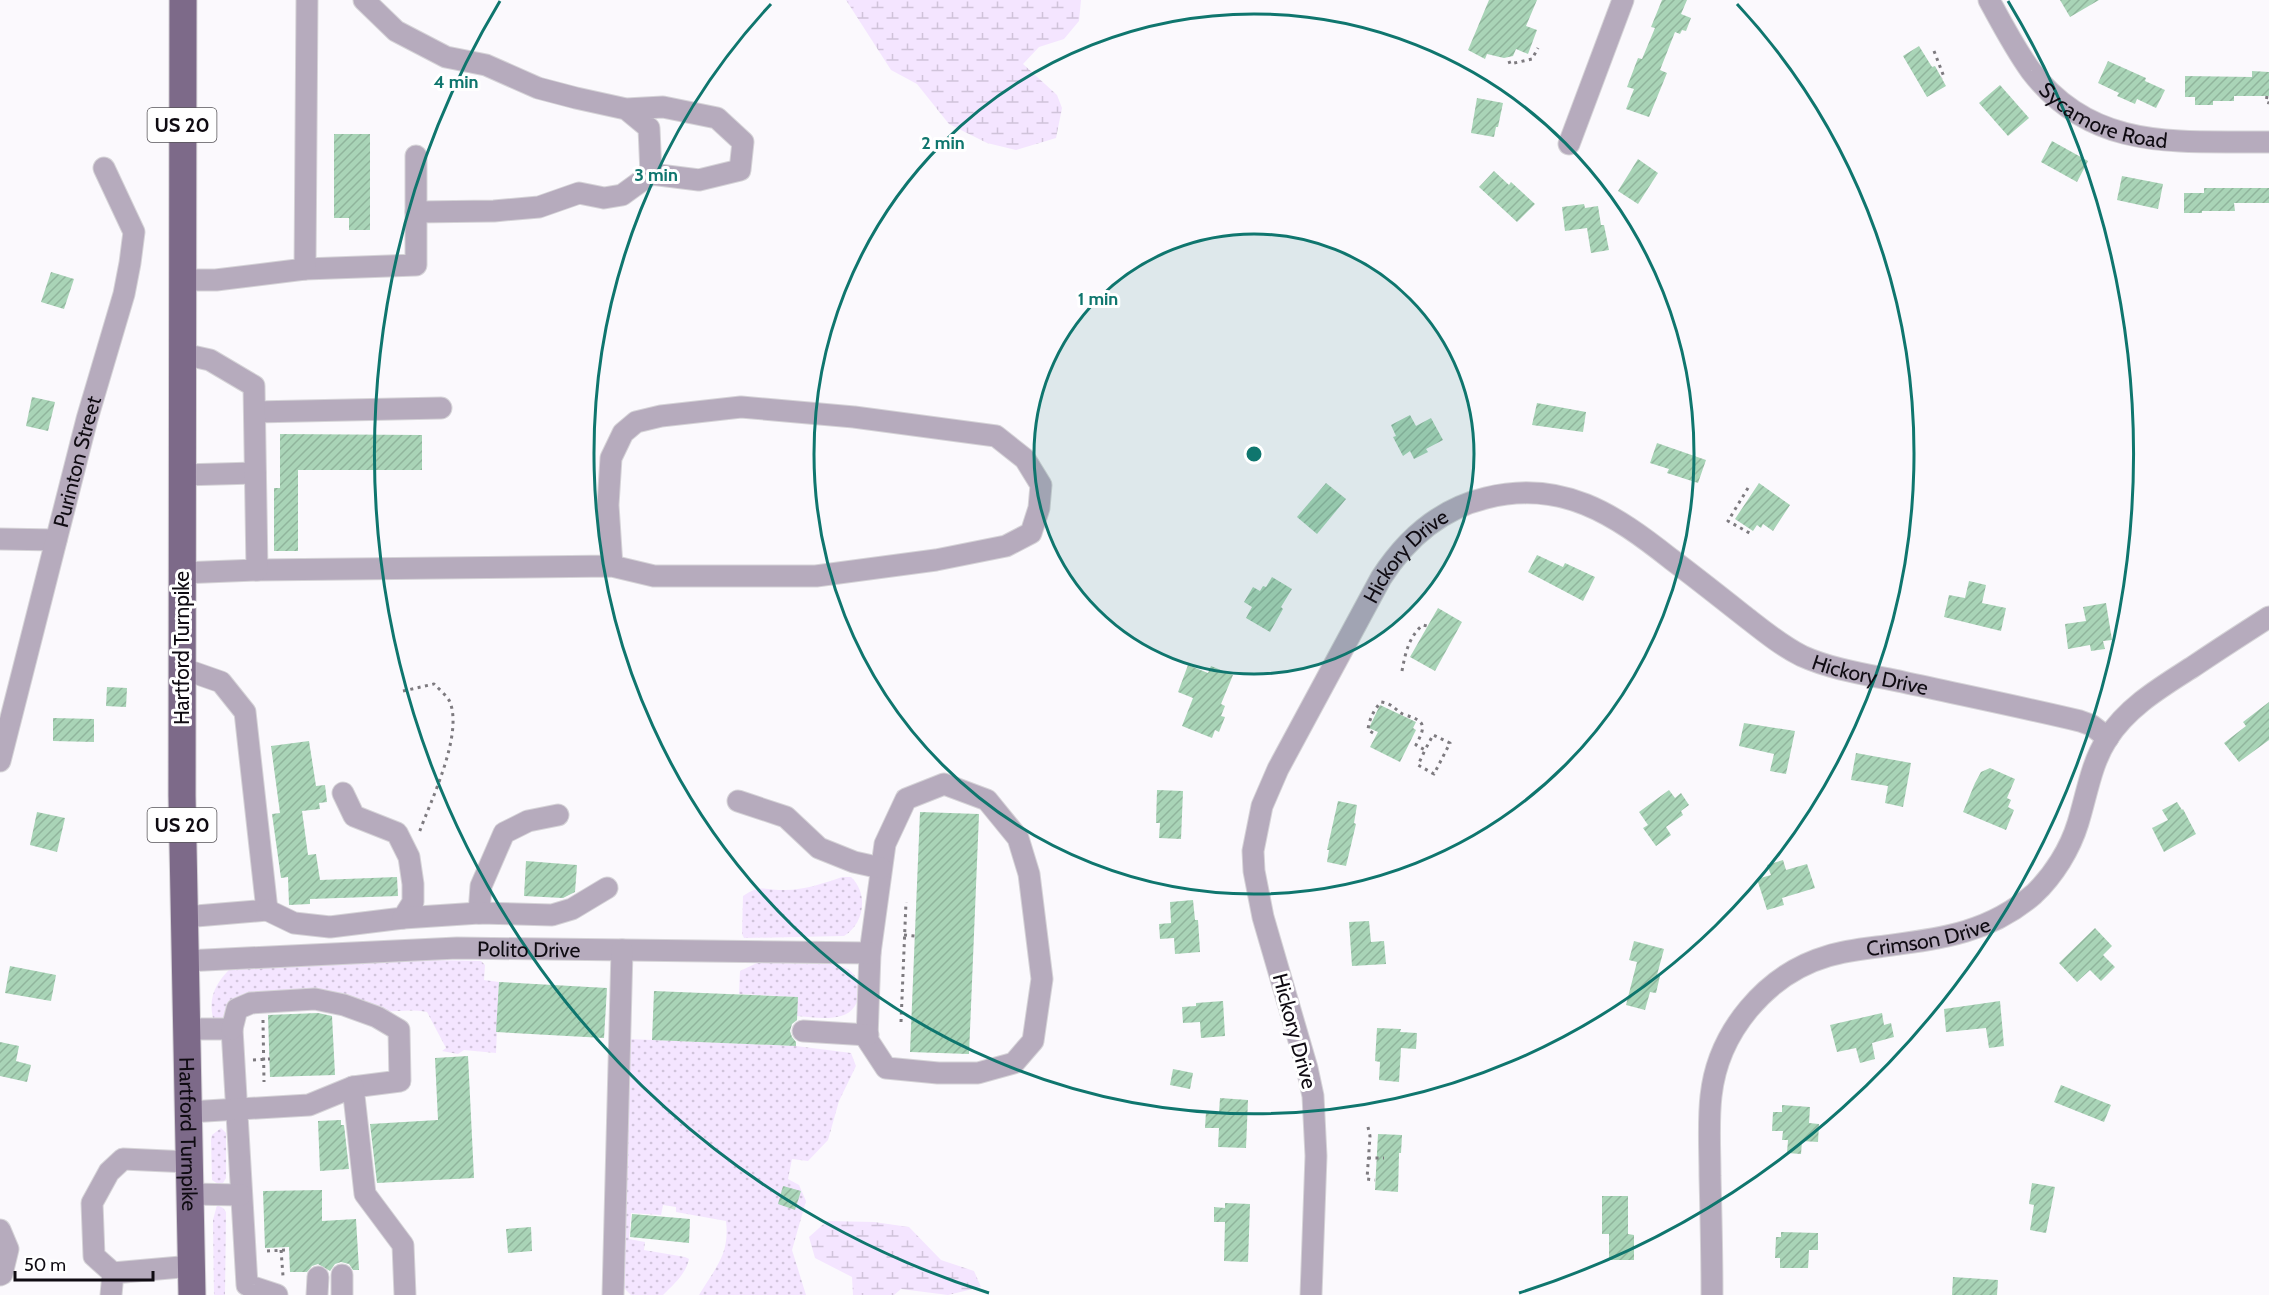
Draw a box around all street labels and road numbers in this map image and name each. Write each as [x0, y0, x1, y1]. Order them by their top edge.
street label: Sycamore Road [2034, 77, 2169, 153]
road number: US 20 [148, 108, 216, 142]
street label: Purinton Street [47, 393, 106, 530]
street label: Hickory Drive [1358, 503, 1452, 607]
street label: Hartford Turnpike [169, 571, 194, 725]
street label: Hickory Drive [1809, 649, 1931, 700]
road number: US 20 [148, 808, 216, 842]
street label: Crimson Drive [1865, 911, 1994, 961]
street label: Polito Drive [477, 936, 581, 962]
street label: Hickory Drive [1268, 971, 1322, 1092]
street label: Hartford Turnpike [175, 1057, 203, 1211]

